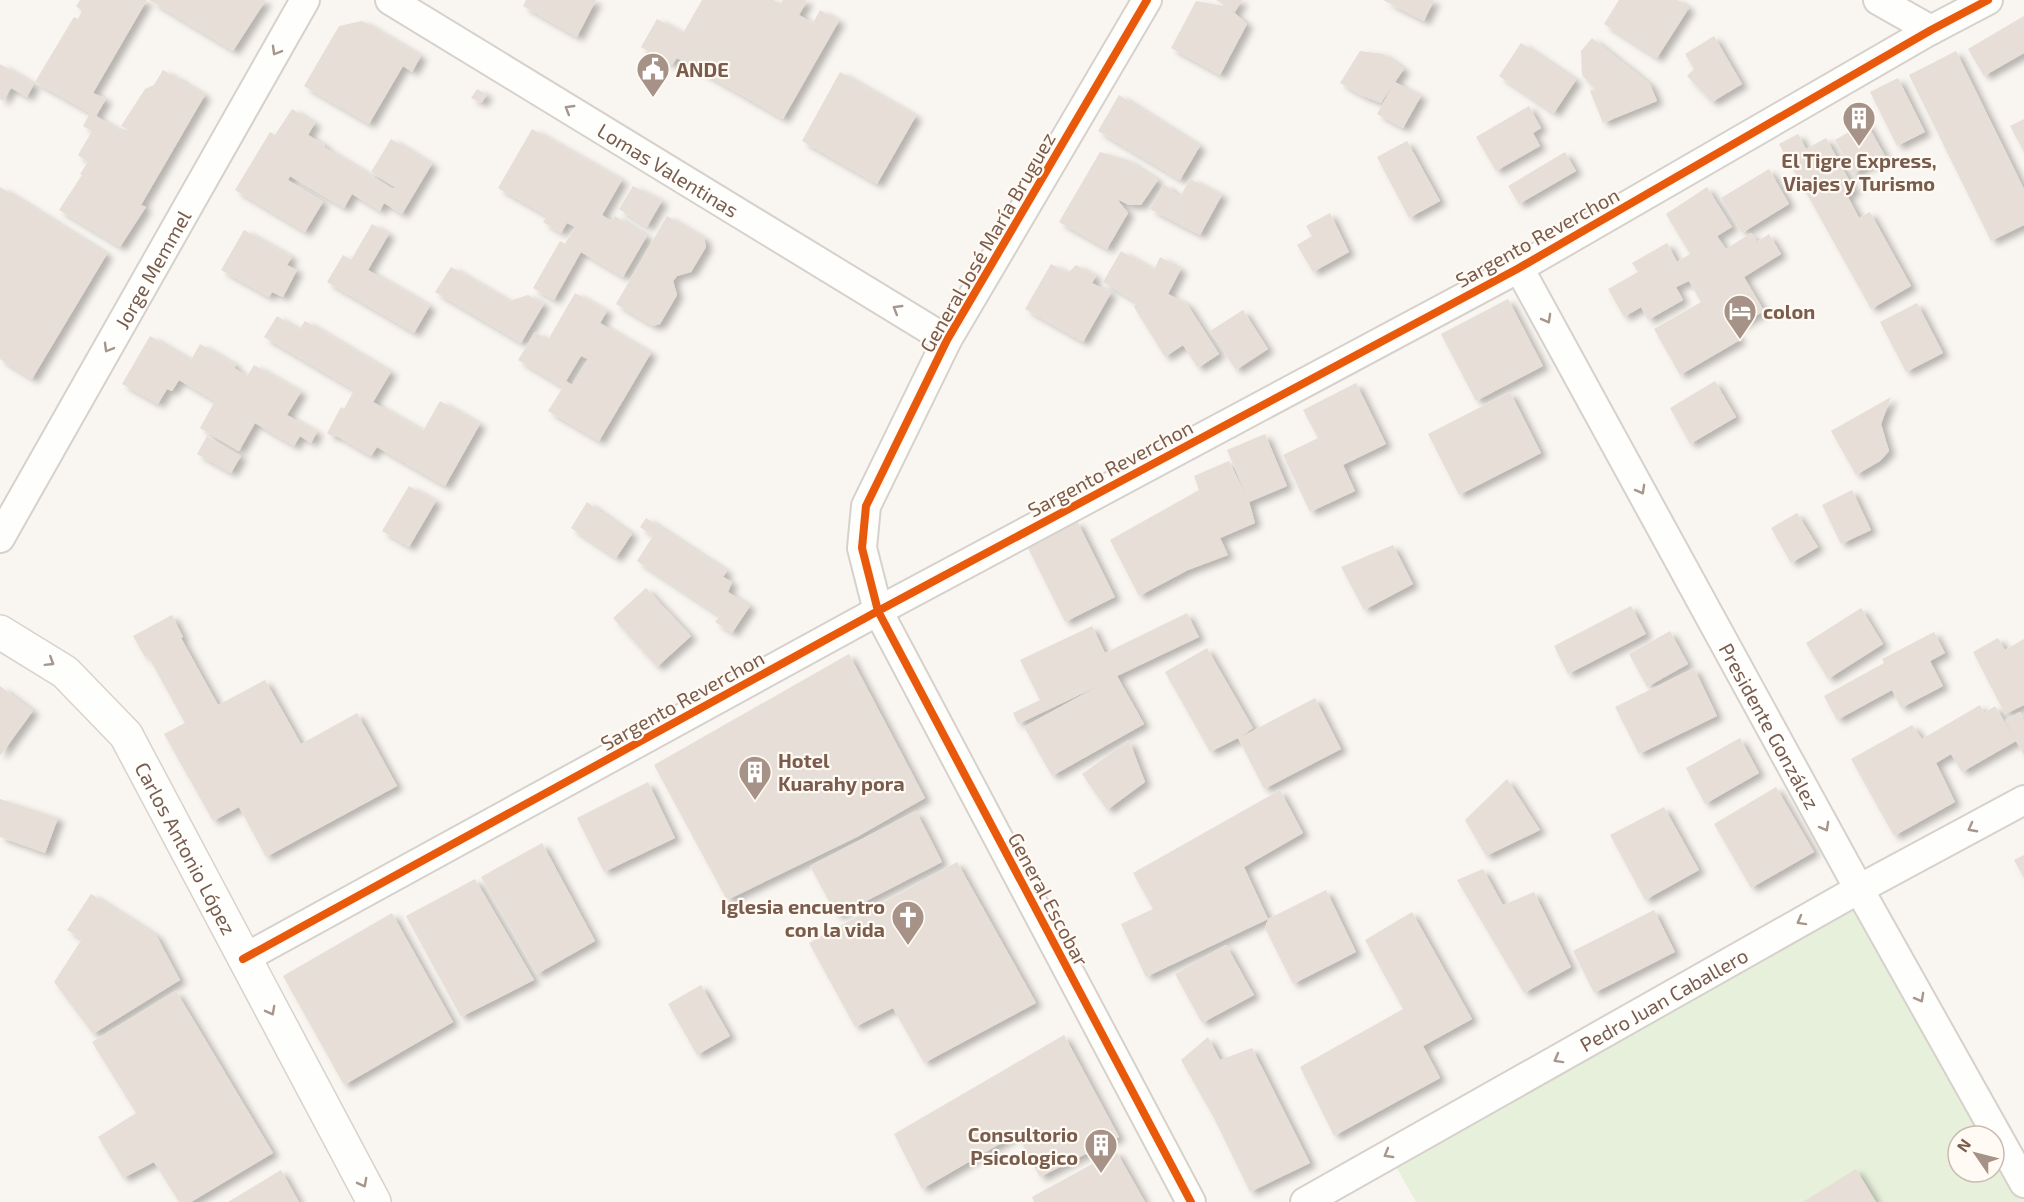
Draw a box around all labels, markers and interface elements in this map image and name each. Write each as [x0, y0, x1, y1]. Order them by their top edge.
one-way arrow [272, 45, 283, 55]
public building icon: ANDE [635, 51, 671, 98]
place label: ANDE [676, 57, 729, 81]
building icon: El Tigre Express, Viajes y Turismo [1841, 100, 1877, 147]
one-way arrow [565, 105, 575, 117]
street label: Lomas Valentinas [593, 118, 743, 222]
street label: General José María Bruguez [914, 128, 1060, 356]
place label: El Tigre Express, Viajes y Turismo [1781, 148, 1937, 196]
street label: Sargento Reverchon [1451, 182, 1623, 292]
street label: Jorge Memmel [109, 206, 196, 333]
hotel icon: colon [1722, 293, 1758, 340]
place label: colon [1763, 299, 1815, 323]
one-way arrow [893, 305, 903, 317]
one-way arrow [1540, 313, 1551, 323]
one-way arrow [103, 342, 115, 353]
street label: Sargento Reverchon [1023, 414, 1197, 522]
one-way arrow [1634, 484, 1645, 494]
street label: Presidente González [1715, 639, 1825, 813]
street label: Sargento Reverchon [596, 645, 768, 755]
one-way arrow [44, 655, 54, 667]
place label: Hotel Kuarahy pora [778, 748, 905, 796]
building icon: Hotel Kuarahy pora [737, 754, 773, 801]
street label: Carlos Antonio López [130, 758, 242, 938]
one-way arrow [1818, 821, 1830, 831]
one-way arrow [1968, 821, 1979, 832]
street label: General Escobar [1004, 828, 1094, 970]
place label: Iglesia encuentro con la vida [721, 894, 885, 941]
church icon: Iglesia encuentro con la vida [890, 899, 926, 946]
one-way arrow [1797, 914, 1807, 926]
street label: Pedro Juan Caballero [1576, 942, 1752, 1056]
one-way arrow [1913, 991, 1924, 1002]
one-way arrow [264, 1005, 275, 1015]
one-way arrow [1554, 1051, 1564, 1063]
place label: Consultorio Psicologico [968, 1122, 1078, 1169]
north arrow [1946, 1124, 2006, 1184]
building icon: Consultorio Psicologico [1083, 1127, 1119, 1174]
text: N [1952, 1135, 1974, 1155]
one-way arrow [1384, 1147, 1395, 1159]
one-way arrow [356, 1177, 367, 1187]

